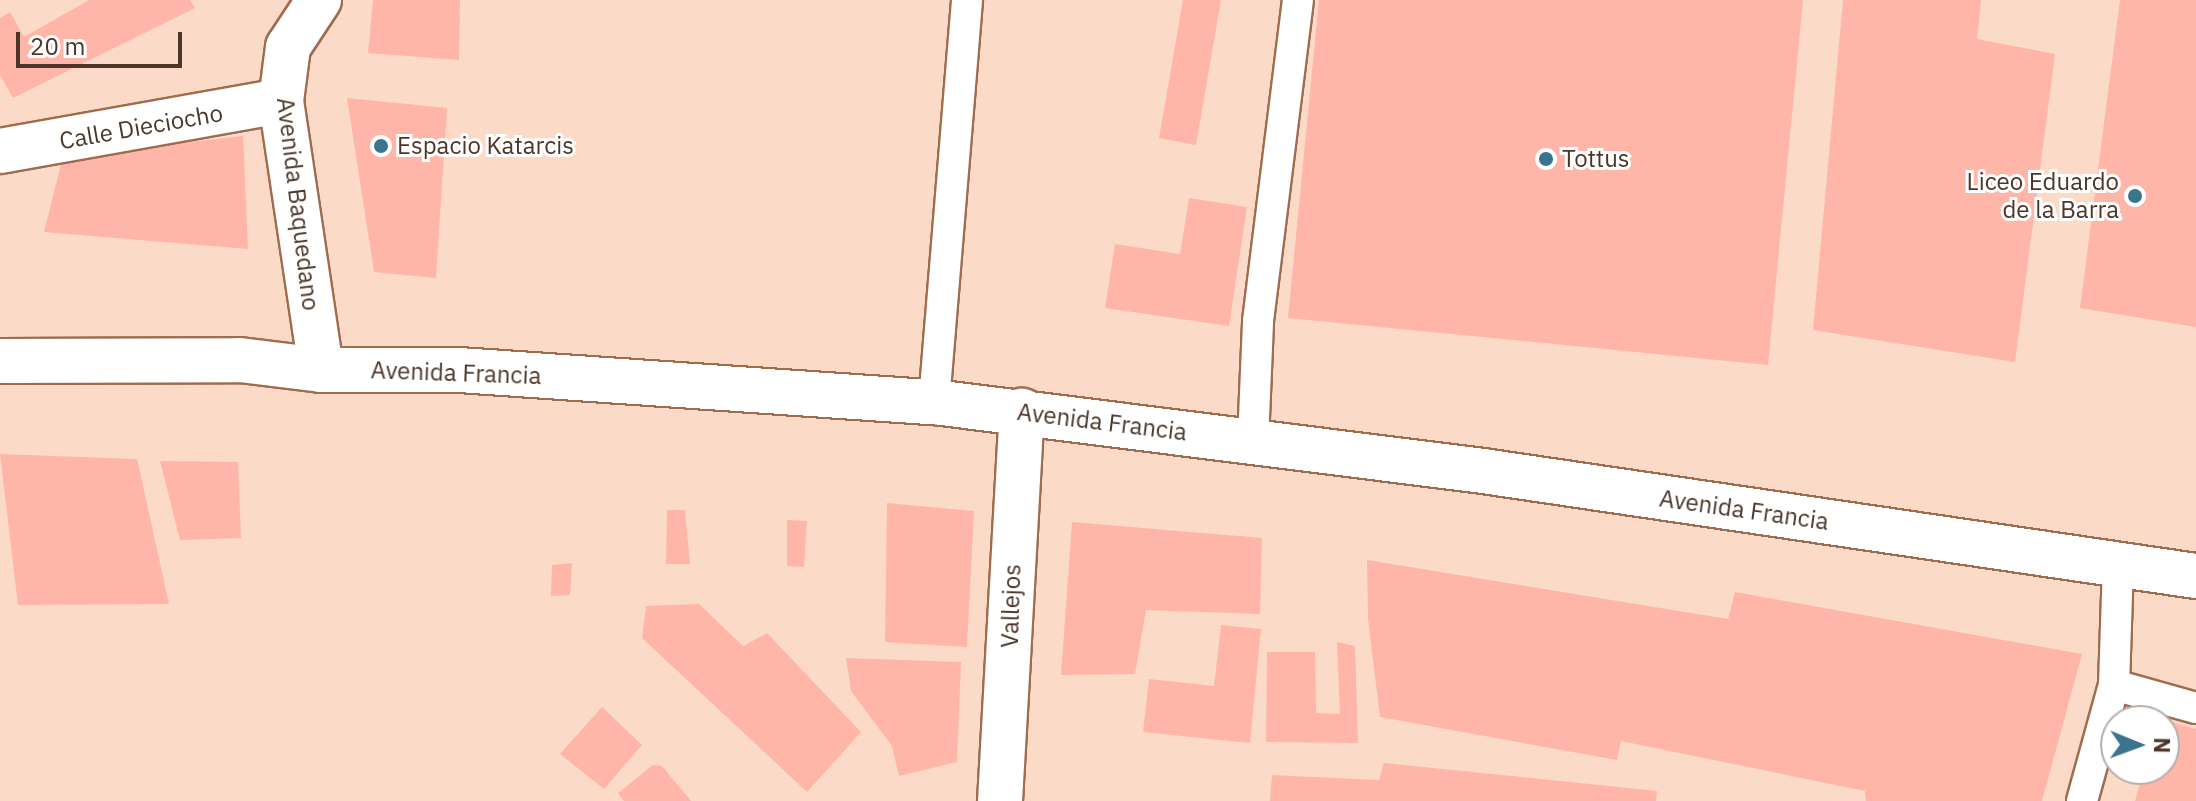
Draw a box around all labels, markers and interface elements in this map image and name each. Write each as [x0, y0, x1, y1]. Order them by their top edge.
scale bar [20, 16, 186, 66]
text: 20 m [30, 30, 85, 62]
street label: Avenida Baquedano [271, 96, 325, 312]
street label: Calle Dieciocho [57, 98, 225, 156]
place label: Espacio Katarcis [397, 132, 574, 160]
marker: Espacio Katarcis [372, 137, 390, 155]
place label: Tottus [1562, 145, 1630, 173]
marker: Tottus [1537, 150, 1555, 168]
place label: Liceo Eduardo de la Barra [1967, 168, 2119, 224]
marker: Liceo Eduardo de la Barra [2126, 187, 2144, 205]
street label: Avenida Francia [370, 356, 542, 390]
street label: Avenida Francia [1016, 397, 1188, 447]
street label: Avenida Francia [1657, 484, 1831, 536]
street label: Vallejos [995, 564, 1027, 648]
north arrow [2100, 705, 2180, 785]
text: N [2148, 737, 2177, 754]

